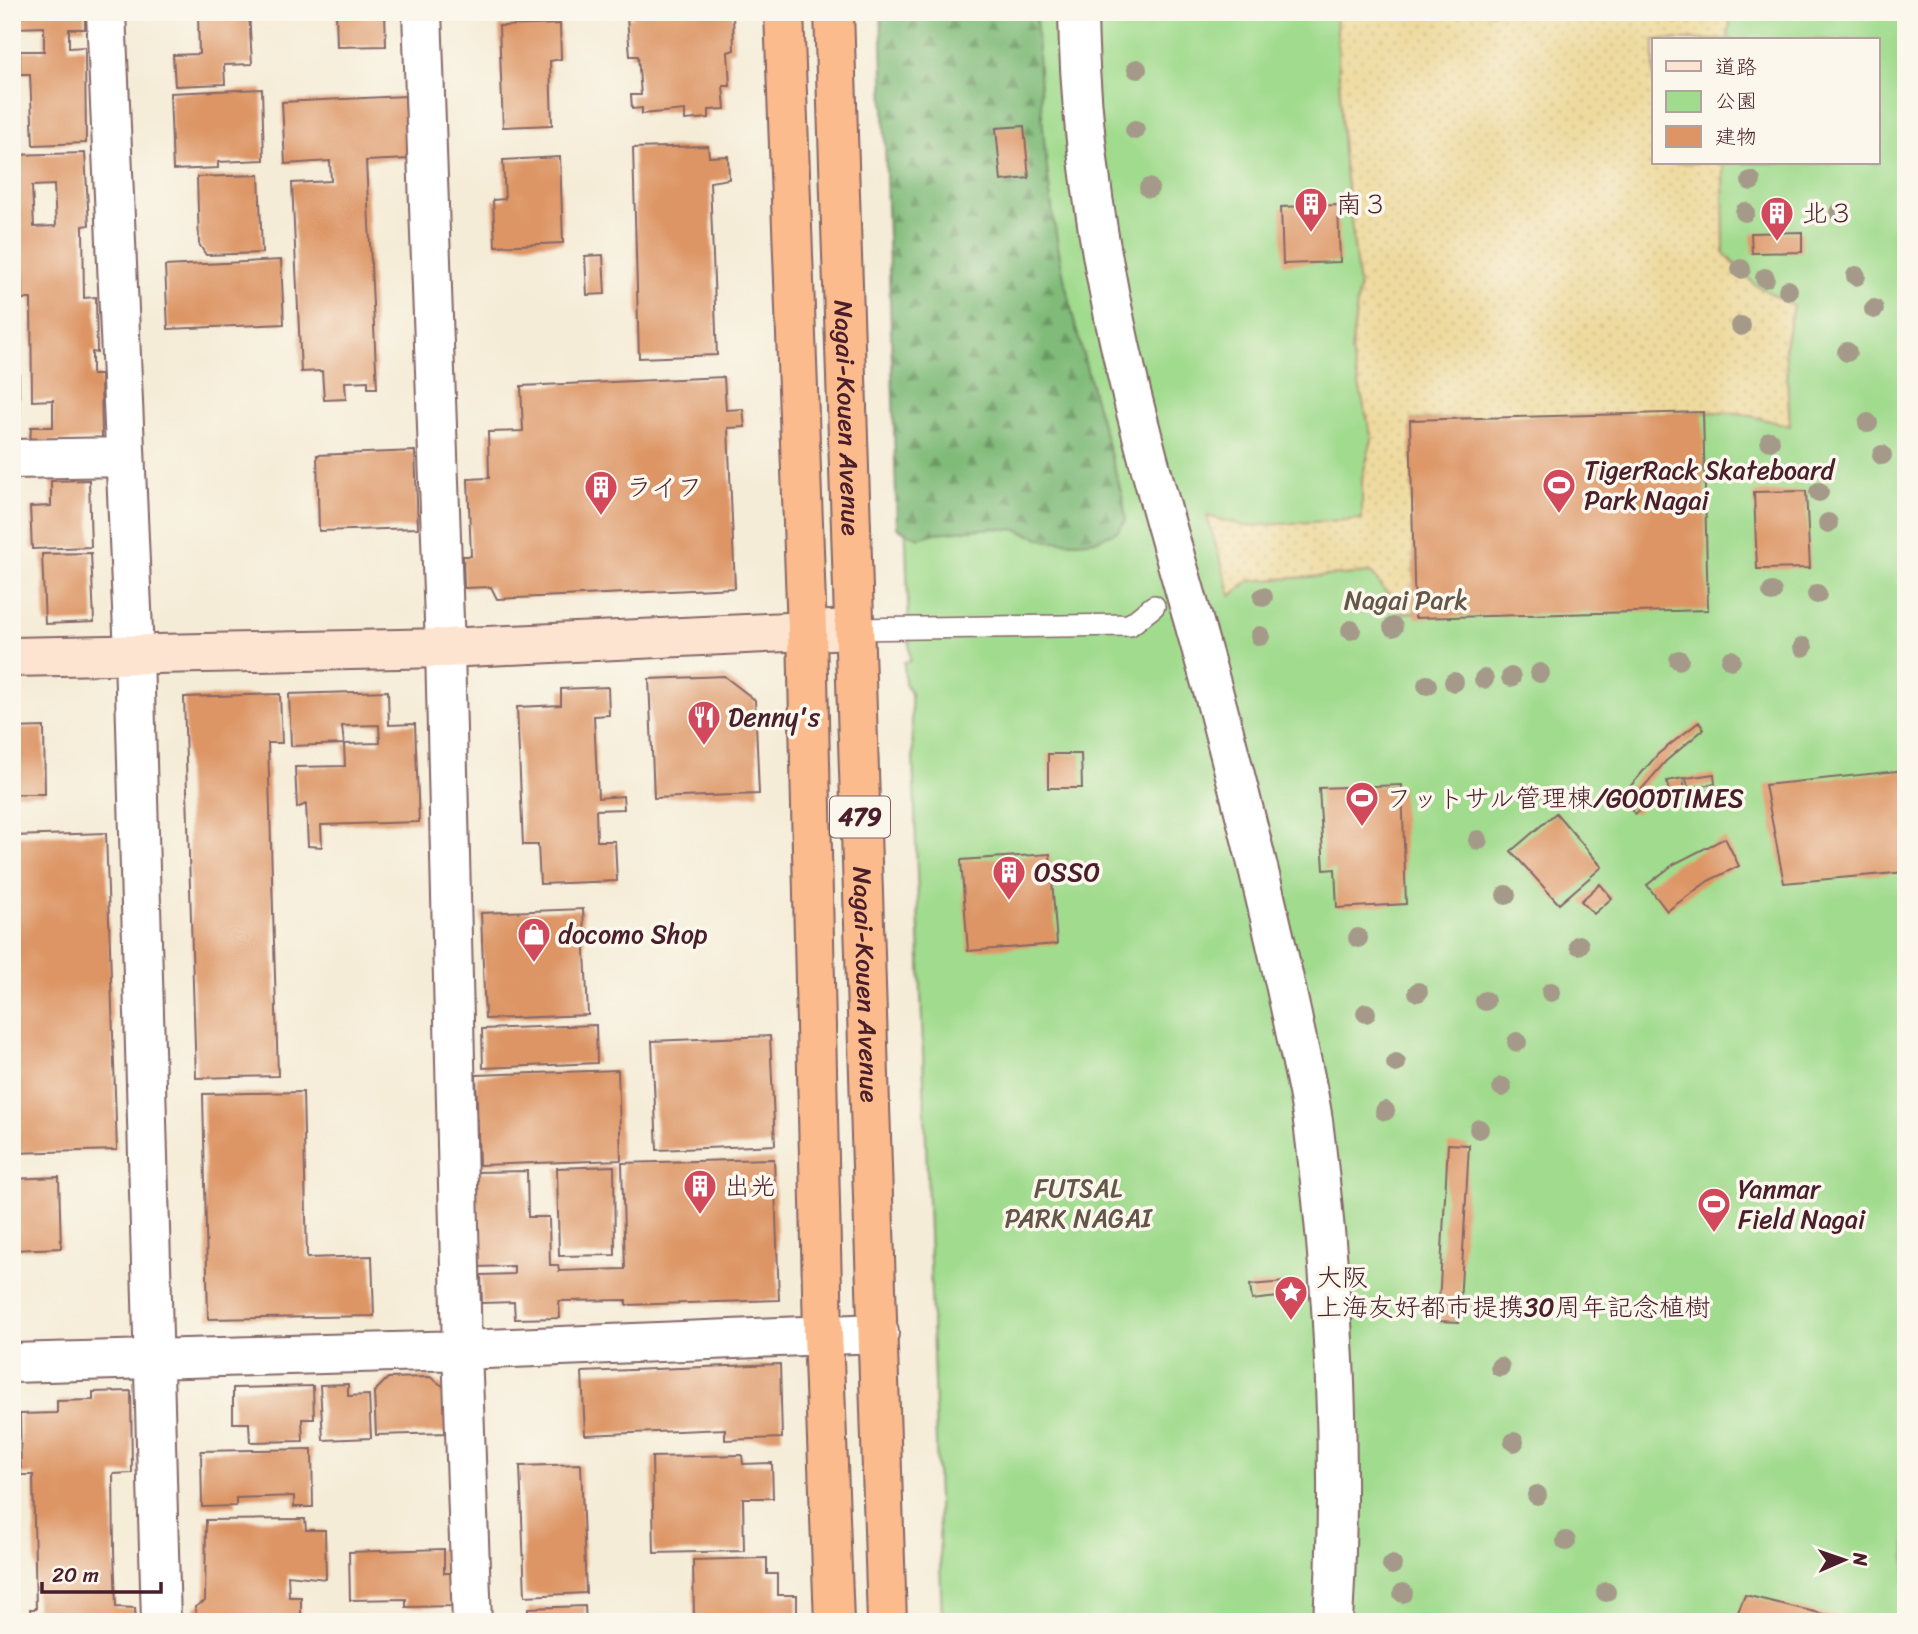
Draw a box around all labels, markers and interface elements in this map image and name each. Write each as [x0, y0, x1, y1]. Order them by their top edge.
legend [1652, 38, 1880, 164]
text: 道路 [1715, 48, 1757, 86]
text: 公園 [1715, 82, 1757, 120]
text: 建物 [1715, 118, 1757, 156]
place label: 南３ [1336, 181, 1388, 227]
building icon: 南３ [1292, 185, 1330, 234]
place label: 北３ [1802, 190, 1854, 236]
building icon: 北３ [1758, 194, 1796, 243]
street label: Nagai-Kouen Avenue [820, 299, 874, 537]
place label: TigerRack Skateboard Park Nagai [1584, 447, 1837, 523]
place label: ライフ [626, 464, 703, 510]
sports icon: TigerRack Skateboard Park Nagai [1540, 466, 1578, 515]
building icon: ライフ [582, 468, 620, 517]
park label: Nagai Park [1344, 577, 1468, 623]
place label: Denny's [728, 694, 821, 740]
restaurant icon: Denny's [685, 698, 723, 747]
place label: フットサル管理棟/GOODTIMES [1386, 775, 1744, 821]
sports icon: フットサル管理棟/GOODTIMES [1343, 779, 1381, 828]
road number: 479 [830, 796, 890, 838]
place label: OSSO [1034, 849, 1100, 895]
building icon: OSSO [990, 853, 1028, 902]
street label: Nagai-Kouen Avenue [839, 866, 893, 1104]
place label: docomo Shop [558, 911, 708, 957]
shop icon: docomo Shop [515, 915, 553, 964]
place label: 出光 [724, 1163, 776, 1209]
park label: FUTSAL PARK NAGAI [1004, 1165, 1153, 1241]
place label: Yanmar Field Nagai [1738, 1166, 1866, 1242]
building icon: 出光 [681, 1167, 719, 1216]
sports icon: Yanmar Field Nagai [1695, 1185, 1733, 1234]
place label: 大阪 上海友好都市提携30周年記念植樹 [1316, 1254, 1711, 1330]
place icon: 大阪 上海友好都市提携30周年記念植樹 [1272, 1273, 1310, 1322]
north arrow [1810, 1526, 1880, 1596]
scale bar [42, 1550, 161, 1594]
text: N [1844, 1551, 1877, 1567]
text: 20 m [52, 1556, 99, 1594]

